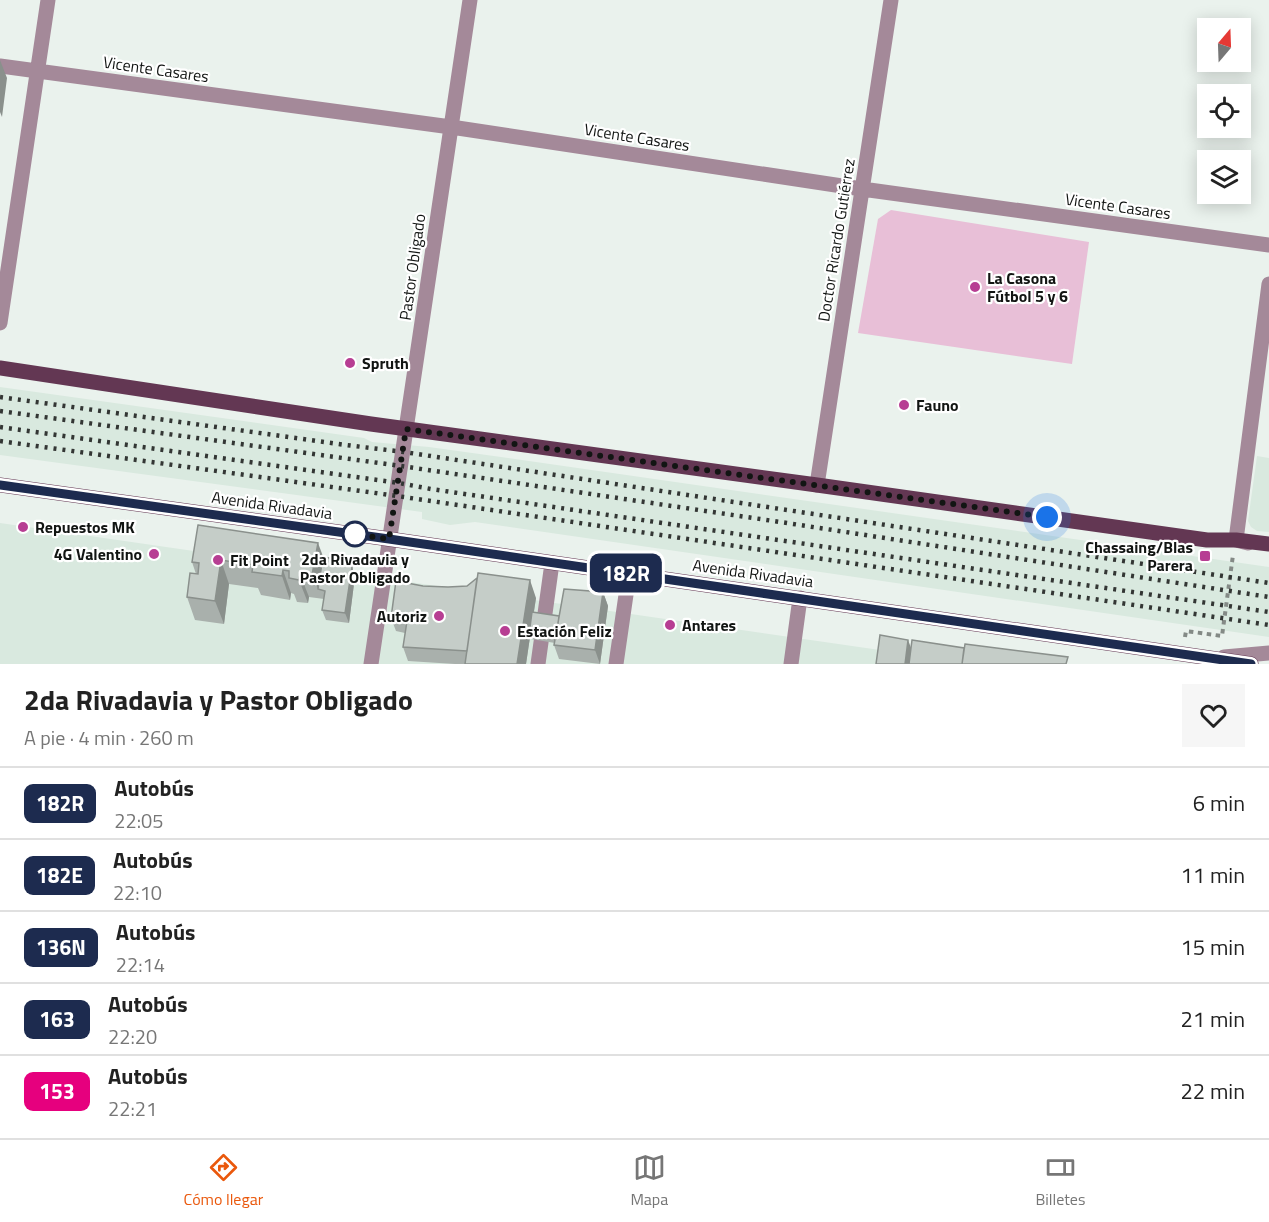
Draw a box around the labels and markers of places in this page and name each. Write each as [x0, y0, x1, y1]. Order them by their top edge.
place label: La Casona Fútbol 5 y 6 [987, 266, 1068, 308]
marker: La Casona Fútbol 5 y 6 [968, 280, 982, 294]
place label: Spruth [362, 351, 409, 375]
marker: Spruth [343, 356, 357, 370]
place label: Fauno [916, 393, 959, 417]
marker: Fauno [897, 398, 911, 412]
place label: Repuestos MK [35, 515, 135, 539]
marker: Repuestos MK [16, 520, 30, 534]
marker: 2da Rivadavia y Pastor Obligado [342, 521, 368, 547]
place label: Chassaing/Blas Parera [1085, 535, 1193, 577]
place label: 4G Valentino [54, 542, 142, 566]
marker: 4G Valentino [147, 547, 161, 561]
place label: 2da Rivadavia y Pastor Obligado [300, 547, 410, 589]
place label: Fit Point [230, 548, 289, 572]
marker: Chassaing/Blas Parera [1198, 549, 1212, 563]
marker: Fit Point [211, 553, 225, 567]
place label: Autoriz [377, 604, 427, 628]
marker: Autoriz [432, 609, 446, 623]
place label: Antares [682, 613, 736, 637]
marker: Antares [663, 618, 677, 632]
place label: Estación Feliz [517, 619, 612, 643]
marker: Estación Feliz [498, 624, 512, 638]

